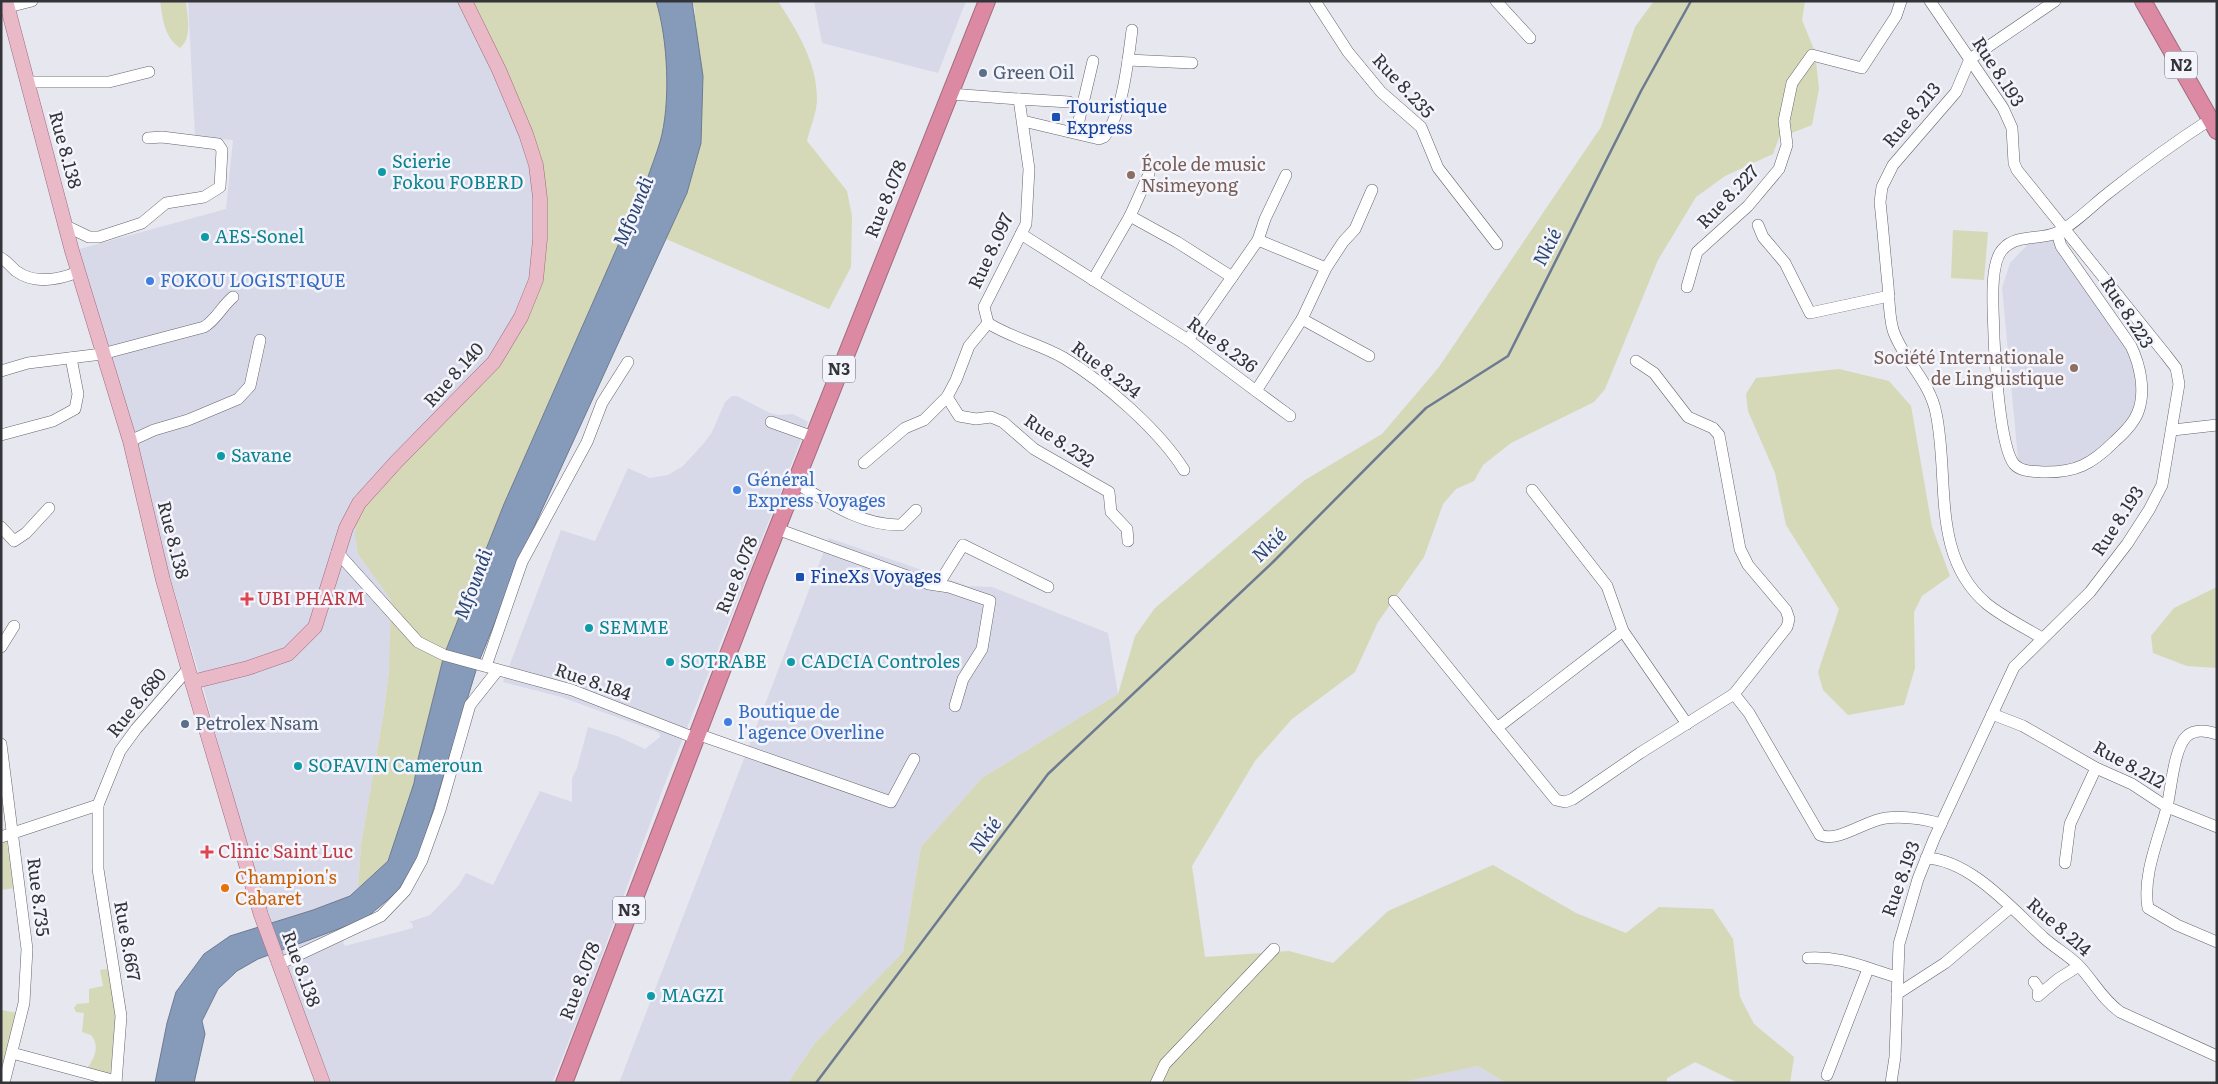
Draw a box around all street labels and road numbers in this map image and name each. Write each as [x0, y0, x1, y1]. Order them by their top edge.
street label: Rue 8.193 [1966, 31, 2032, 112]
street label: Rue 8.235 [1367, 46, 1441, 124]
road number: N2 [2165, 52, 2197, 78]
street label: Rue 8.213 [1875, 75, 1946, 153]
street label: Rue 8.138 [43, 108, 90, 192]
street label: Rue 8.078 [857, 155, 913, 241]
street label: Rue 8.227 [1690, 158, 1764, 234]
street label: Rue 8.097 [960, 208, 1019, 293]
street label: Rue 8.223 [2095, 271, 2162, 353]
street label: Rue 8.236 [1182, 309, 1264, 379]
street label: Rue 8.234 [1066, 334, 1148, 404]
street label: Rue 8.140 [416, 335, 489, 413]
road number: N3 [823, 356, 855, 382]
street label: Rue 8.232 [1019, 406, 1101, 473]
street label: Rue 8.193 [2084, 480, 2150, 561]
street label: Rue 8.138 [152, 498, 197, 582]
street label: Rue 8.078 [708, 531, 764, 617]
street label: Rue 8.184 [551, 655, 636, 706]
street label: Rue 8.680 [99, 662, 172, 743]
street label: Rue 8.212 [2089, 733, 2170, 794]
street label: Rue 8.193 [1873, 837, 1926, 920]
street label: Rue 8.735 [21, 856, 58, 938]
street label: Rue 8.214 [2022, 890, 2098, 962]
road number: N3 [613, 896, 645, 924]
street label: Rue 8.667 [108, 899, 149, 983]
street label: Rue 8.138 [276, 927, 329, 1011]
street label: Rue 8.078 [551, 937, 606, 1024]

